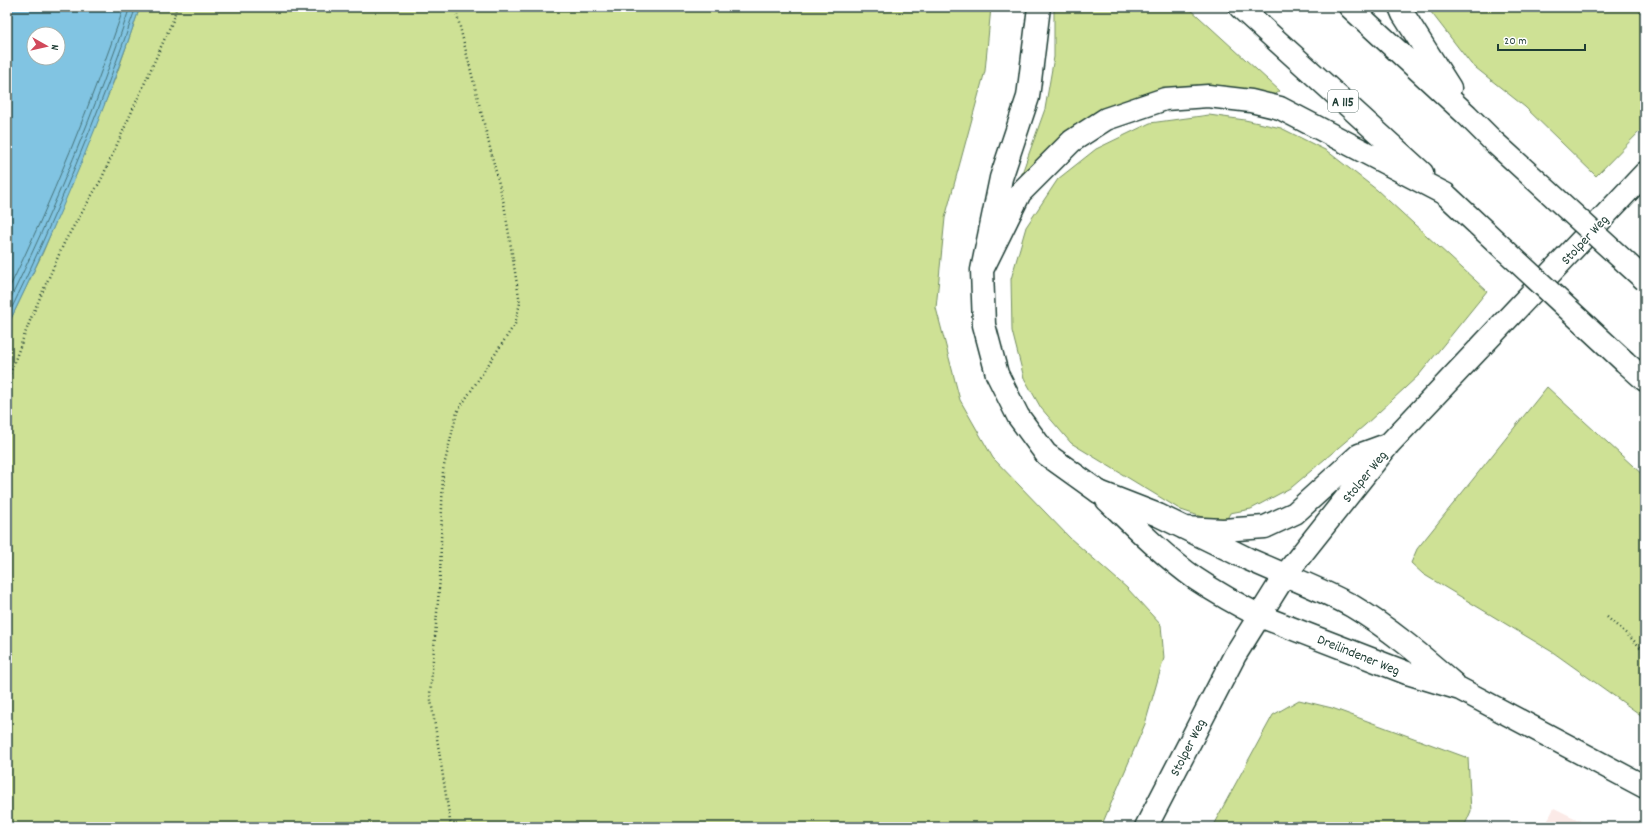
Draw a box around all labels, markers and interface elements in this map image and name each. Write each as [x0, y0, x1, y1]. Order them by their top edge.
north arrow [26, 26, 66, 66]
scale bar [1498, 26, 1585, 52]
text: 20 m [1504, 33, 1527, 50]
text: N [46, 43, 62, 51]
road number: A 115 [1328, 90, 1358, 112]
street label: Stolper Weg [1557, 211, 1614, 270]
street label: Stolper Weg [1338, 447, 1393, 508]
street label: Dreilindener Weg [1314, 630, 1403, 682]
street label: Stolper Weg [1166, 716, 1212, 780]

